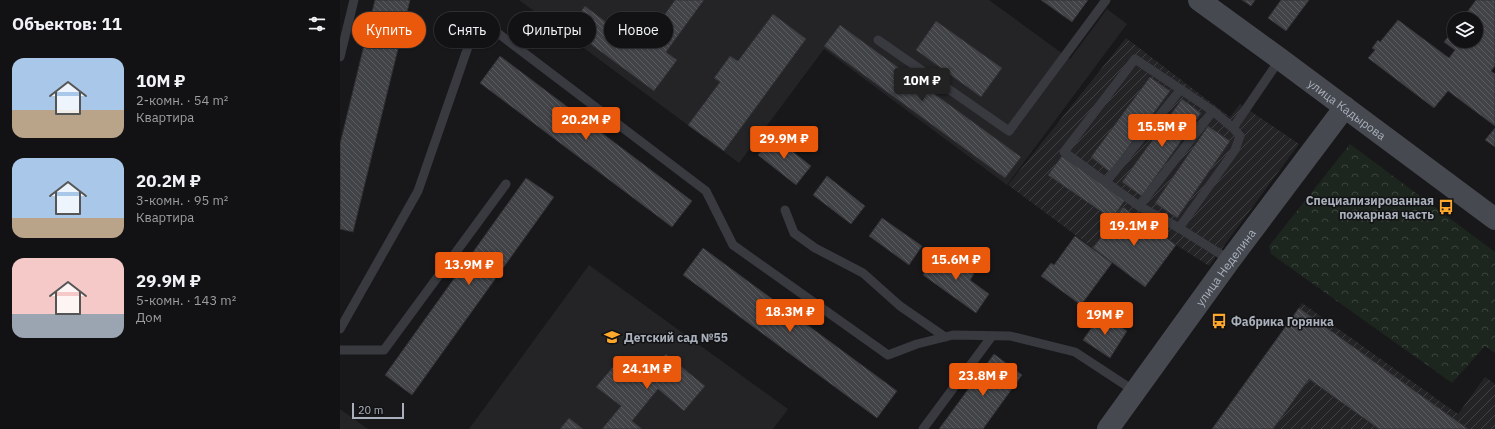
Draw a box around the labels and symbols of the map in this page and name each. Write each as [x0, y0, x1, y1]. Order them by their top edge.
pin: 10M ₽ [894, 68, 950, 102]
street label: улица Кадырова [1305, 75, 1390, 143]
pin: 20.2M ₽ [549, 107, 623, 141]
pin: 15.5M ₽ [1125, 114, 1199, 148]
pin: 29.9M ₽ [747, 126, 821, 160]
place label: Специализированная пожарная часть [1306, 193, 1434, 222]
bus stop icon: Специализированная пожарная часть [1437, 198, 1455, 216]
pin: 19.1M ₽ [1097, 213, 1171, 247]
street label: улица Неделина [1192, 225, 1259, 309]
pin: 15.6M ₽ [919, 247, 993, 281]
pin: 13.9M ₽ [432, 252, 506, 286]
pin: 18.3M ₽ [753, 299, 827, 333]
pin: 19M ₽ [1077, 302, 1133, 336]
bus stop icon: Фабрика Горянка [1210, 312, 1228, 330]
place label: Фабрика Горянка [1231, 314, 1334, 329]
school or university icon: Детский сад №55 [603, 328, 621, 346]
place label: Детский сад №55 [624, 330, 728, 345]
pin: 24.1M ₽ [610, 356, 684, 390]
pin: 23.8M ₽ [946, 363, 1020, 397]
scale bar [352, 401, 404, 420]

